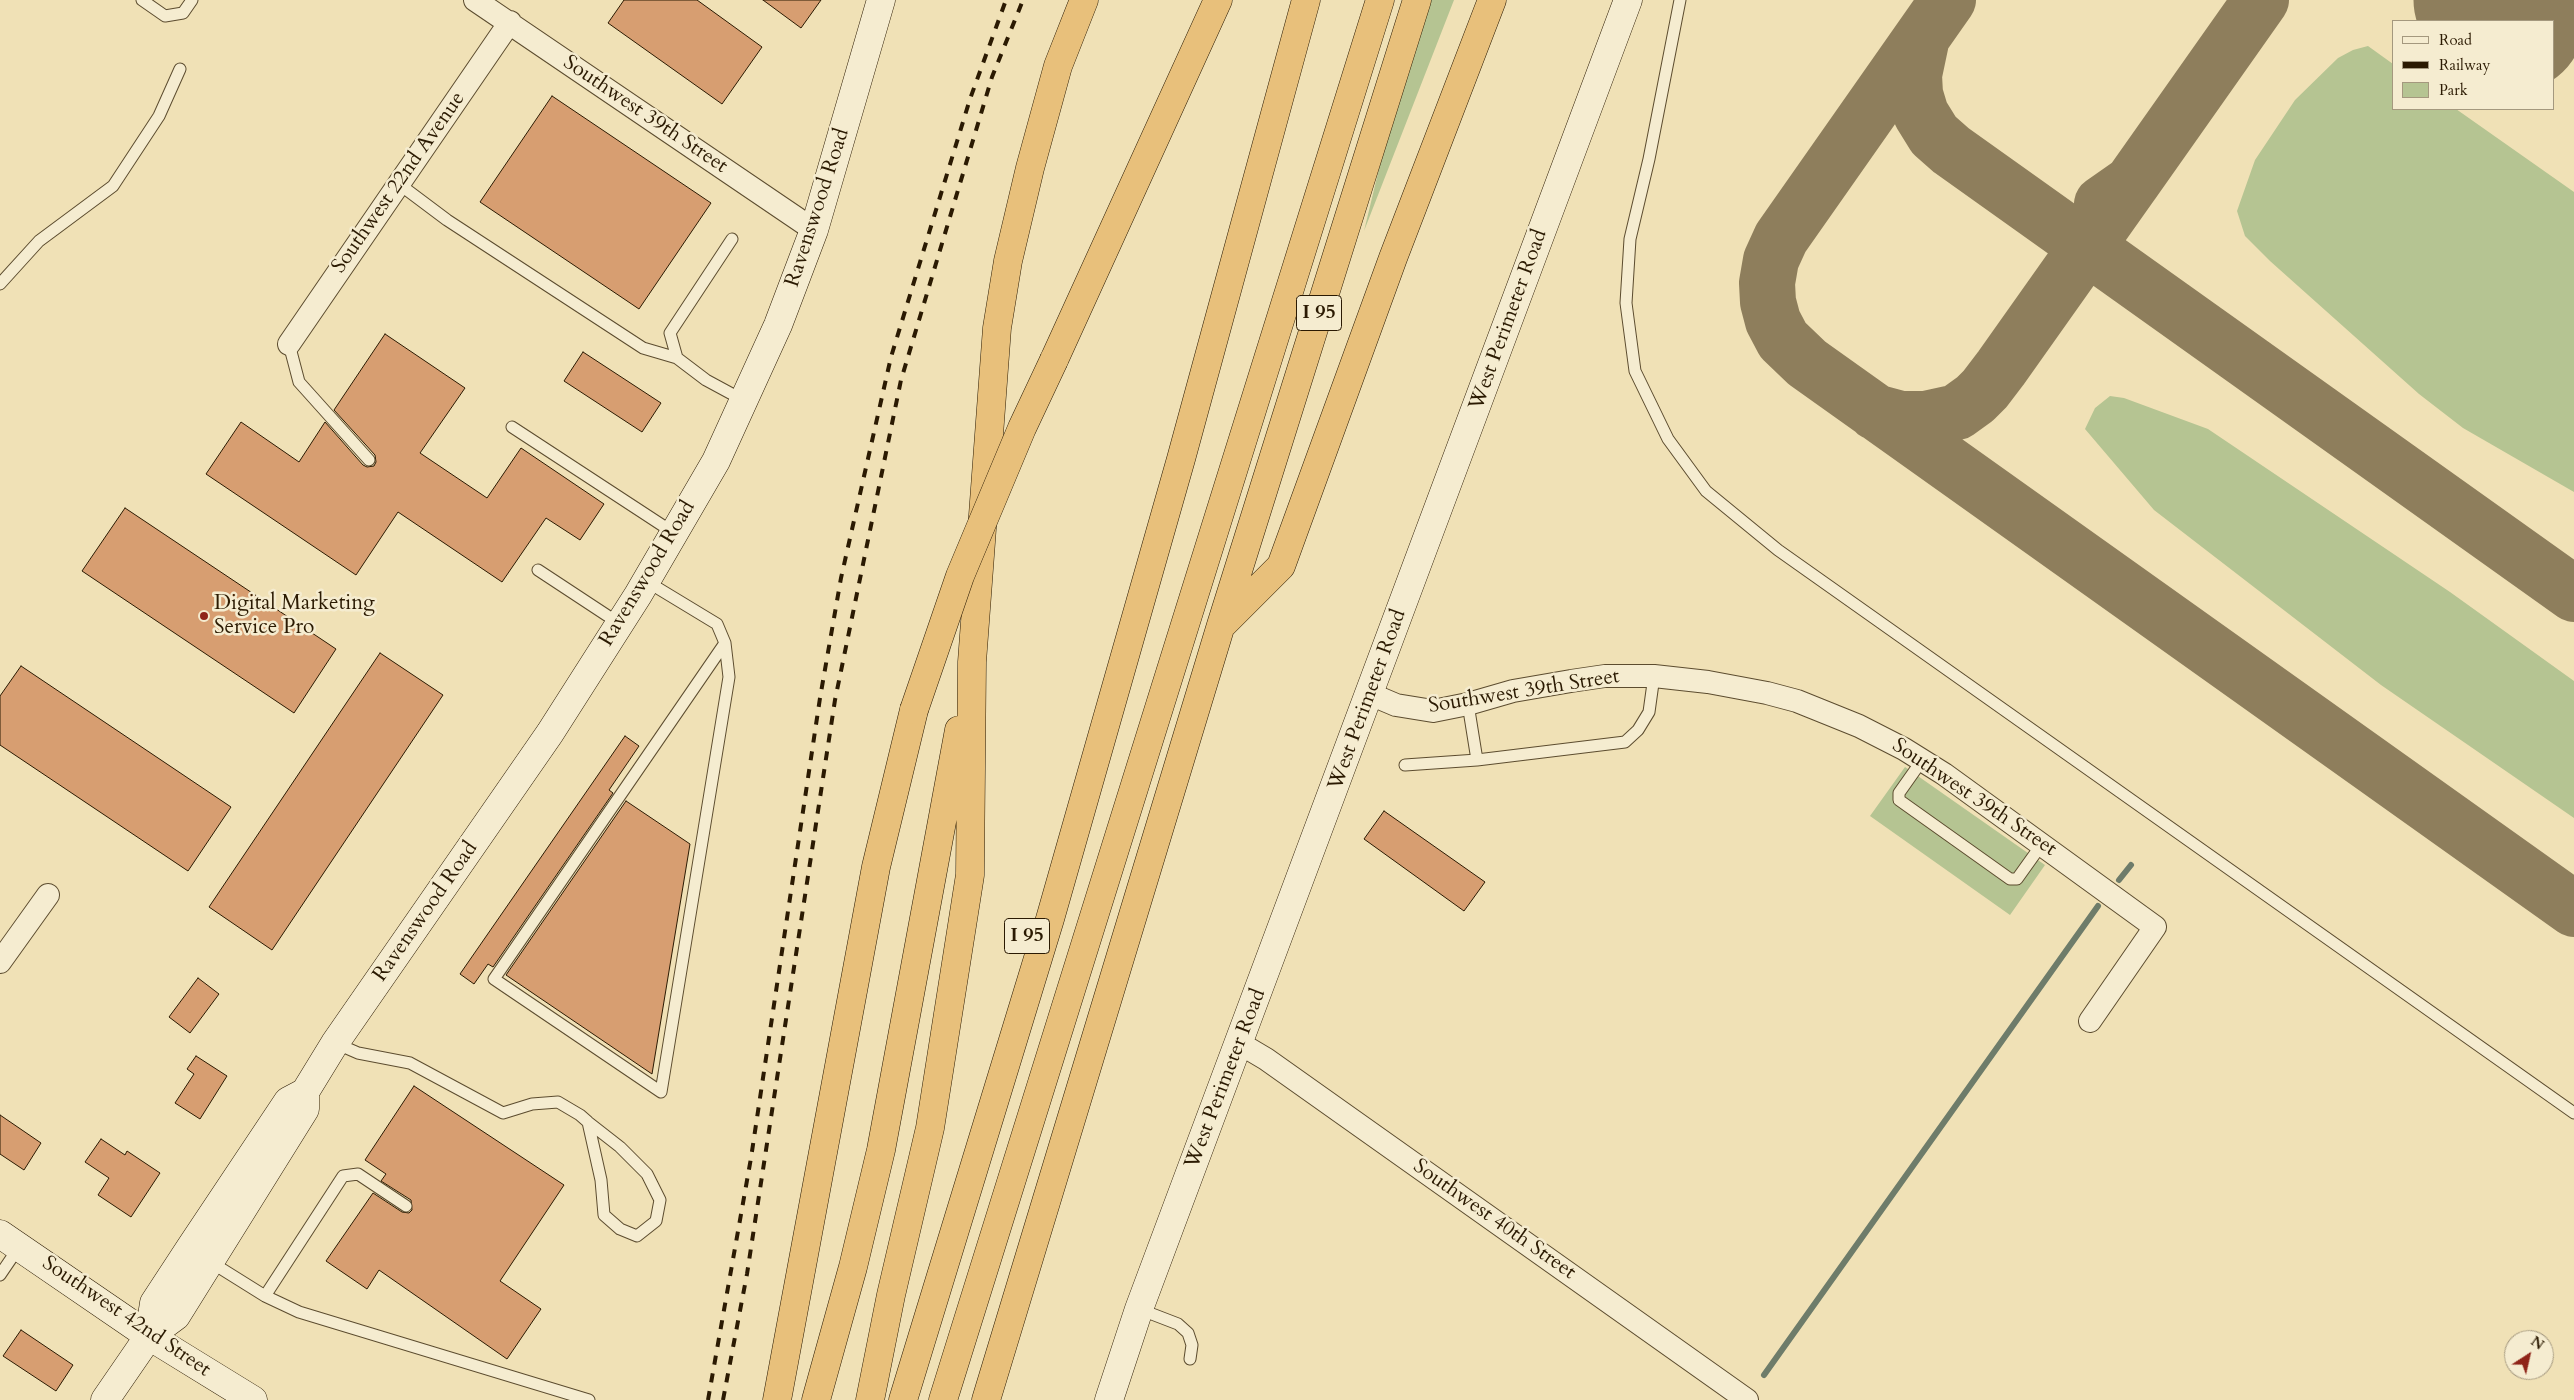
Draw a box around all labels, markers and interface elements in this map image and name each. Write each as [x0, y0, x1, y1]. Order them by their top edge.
legend [2392, 20, 2554, 110]
text: Road [2439, 30, 2472, 50]
street label: Southwest 39th Street [558, 51, 732, 179]
text: Railway [2439, 55, 2490, 75]
text: Park [2439, 80, 2468, 100]
street label: Southwest 22nd Avenue [327, 87, 471, 279]
street label: Ravenswood Road [780, 126, 856, 290]
street label: West Perimeter Road [1465, 226, 1553, 414]
road number: I 95 [1296, 296, 1342, 330]
street label: Ravenswood Road [595, 497, 701, 651]
place label: Digital Marketing Service Pro [214, 591, 375, 641]
street label: West Perimeter Road [1324, 606, 1412, 794]
marker: Digital Marketing Service Pro [198, 610, 210, 622]
street label: Southwest 39th Street [1427, 664, 1621, 720]
street label: Southwest 39th Street [1887, 734, 2061, 862]
street label: Ravenswood Road [368, 837, 484, 987]
road number: I 95 [1004, 918, 1050, 954]
street label: West Perimeter Road [1180, 986, 1272, 1172]
street label: Southwest 40th Street [1408, 1154, 1580, 1286]
street label: Southwest 42nd Street [37, 1251, 215, 1383]
north arrow [2504, 1330, 2554, 1380]
text: N [2527, 1332, 2548, 1354]

